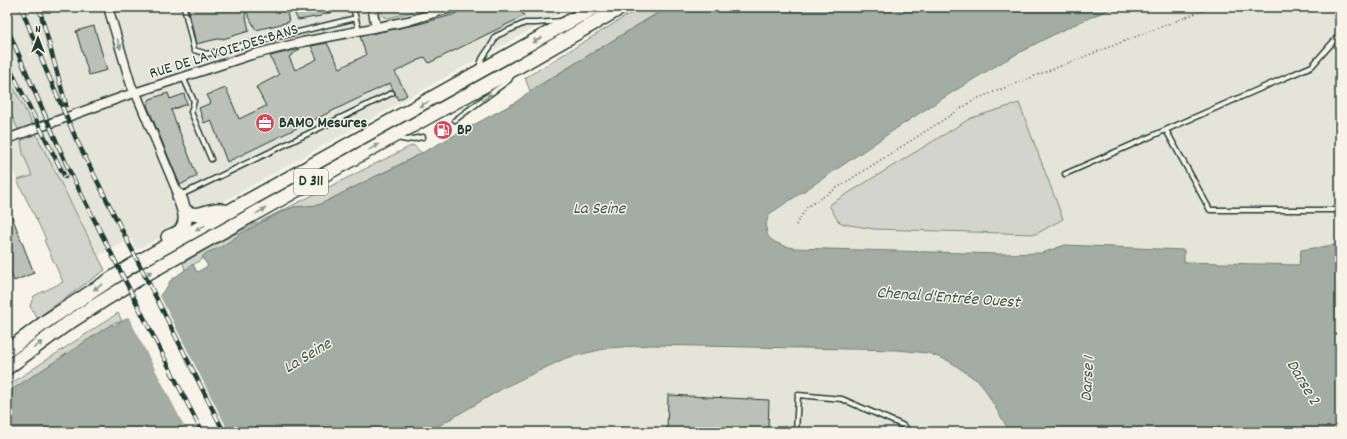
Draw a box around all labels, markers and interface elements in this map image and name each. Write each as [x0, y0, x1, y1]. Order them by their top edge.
north arrow [18, 18, 58, 58]
street label: RUE DE LA VOIE DES BANS [147, 18, 301, 86]
text: N [35, 22, 41, 38]
one-way arrow [531, 37, 543, 44]
one-way arrow [116, 39, 122, 51]
one-way arrow [482, 93, 492, 101]
one-way arrow [418, 100, 429, 107]
office icon: BAMO Mesures [254, 112, 276, 134]
place label: BAMO Mesures [279, 112, 368, 135]
fuel station icon: BP [432, 119, 454, 141]
place label: BP [457, 119, 473, 142]
one-way arrow [368, 144, 380, 151]
road number: D 311 [294, 169, 328, 195]
water label: La Seine [573, 198, 627, 222]
one-way arrow [255, 207, 267, 214]
one-way arrow [194, 225, 206, 232]
one-way arrow [141, 271, 153, 278]
water label: Chenal d'Entrée Ouest [876, 282, 1022, 316]
one-way arrow [93, 283, 103, 291]
water label: La Seine [279, 332, 338, 381]
one-way arrow [33, 341, 43, 349]
water label: Darse 1 [1076, 354, 1102, 402]
water label: Darse 2 [1279, 356, 1325, 411]

